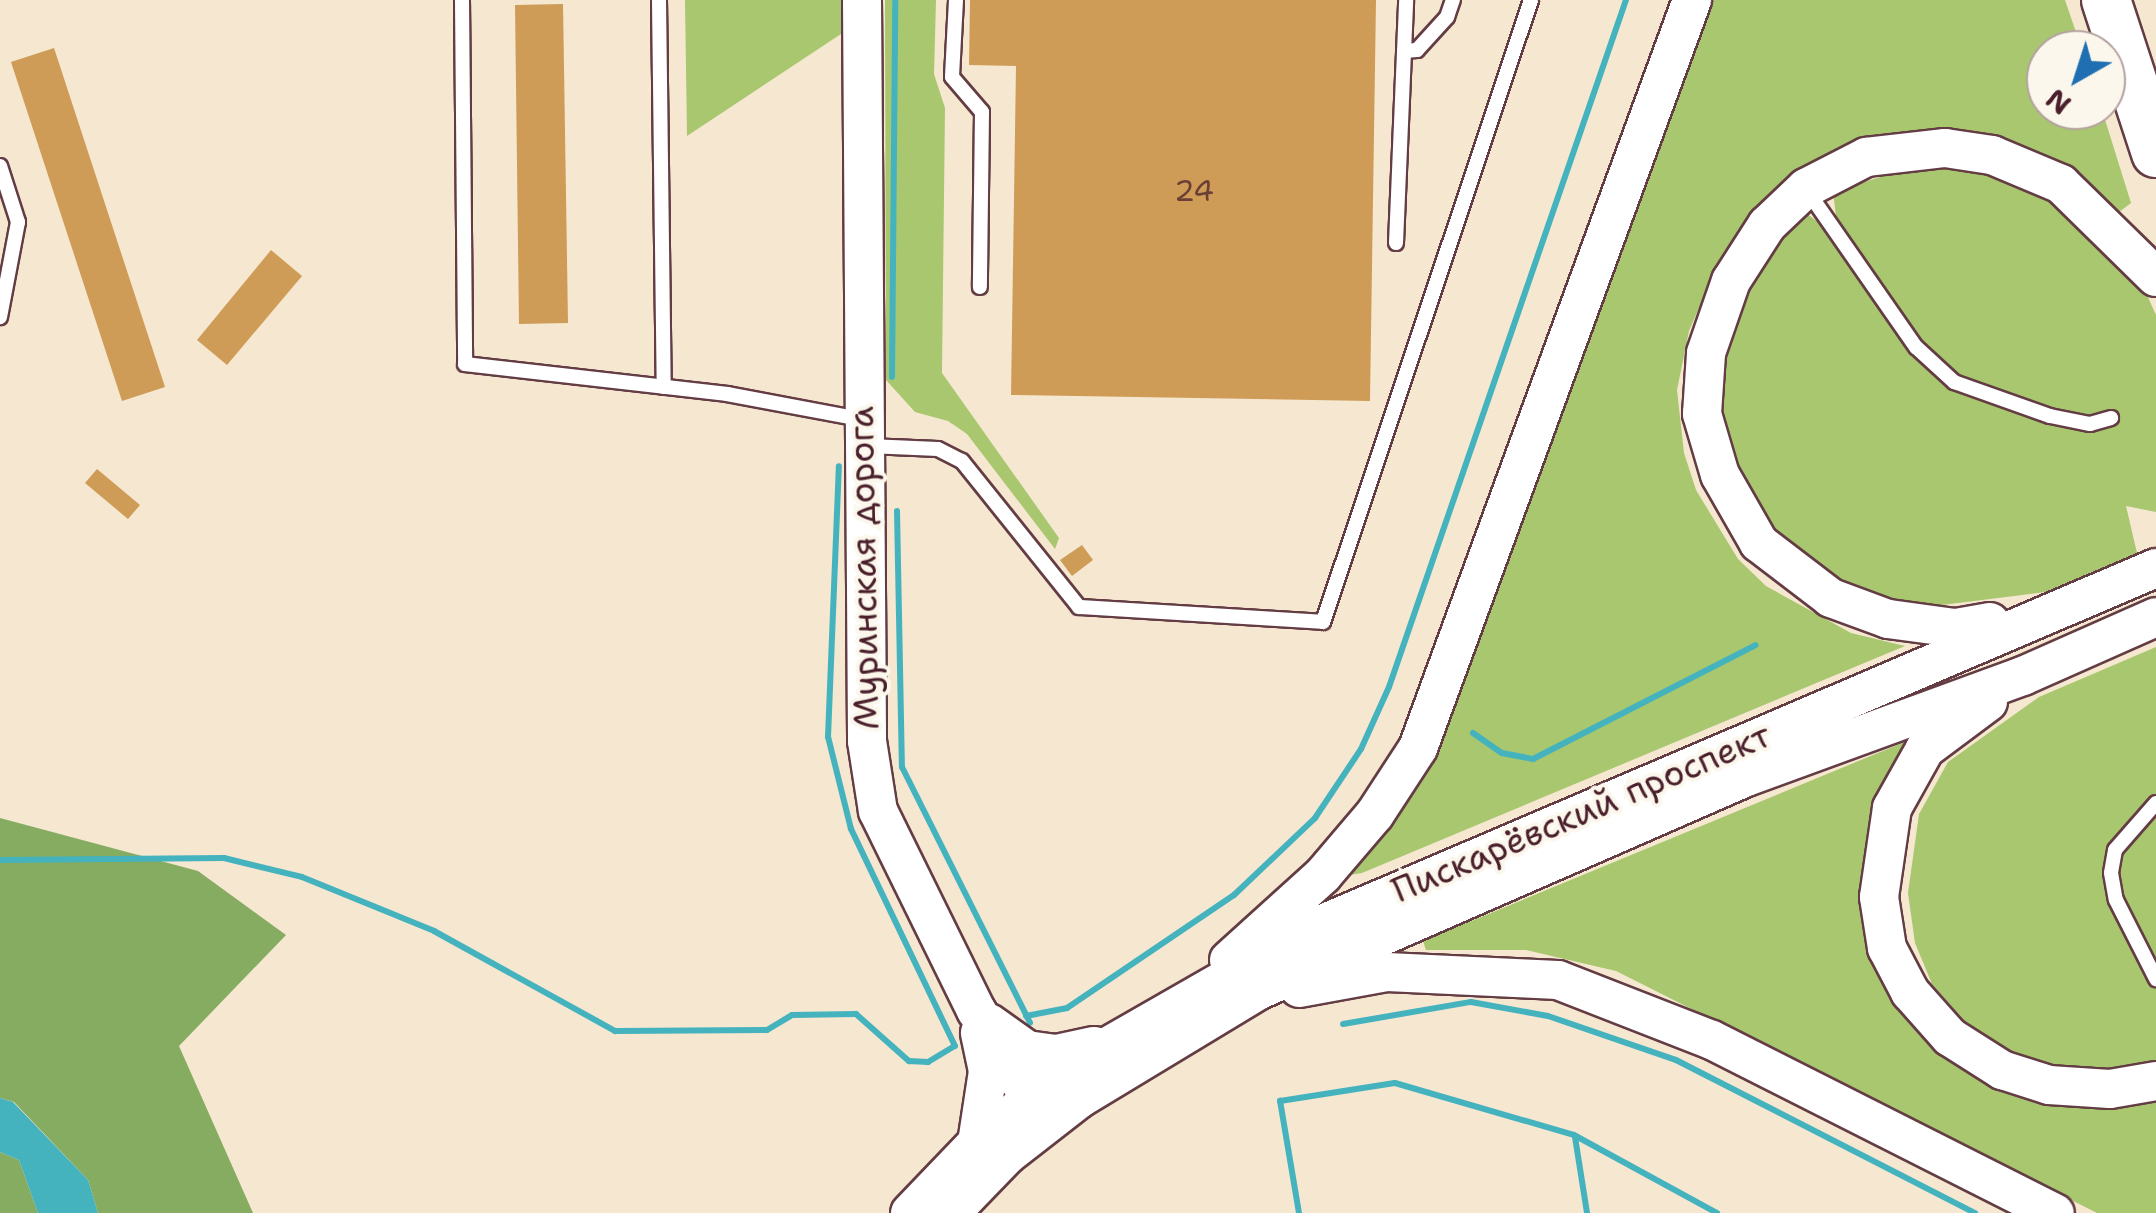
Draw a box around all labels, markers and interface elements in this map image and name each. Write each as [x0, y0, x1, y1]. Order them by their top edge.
north arrow [2026, 30, 2126, 130]
text: N [2038, 80, 2079, 124]
house number: 24 [1174, 173, 1214, 209]
street label: Муринская дорога [840, 406, 888, 730]
street label: Пискарёвский проспект [1385, 714, 1777, 912]

